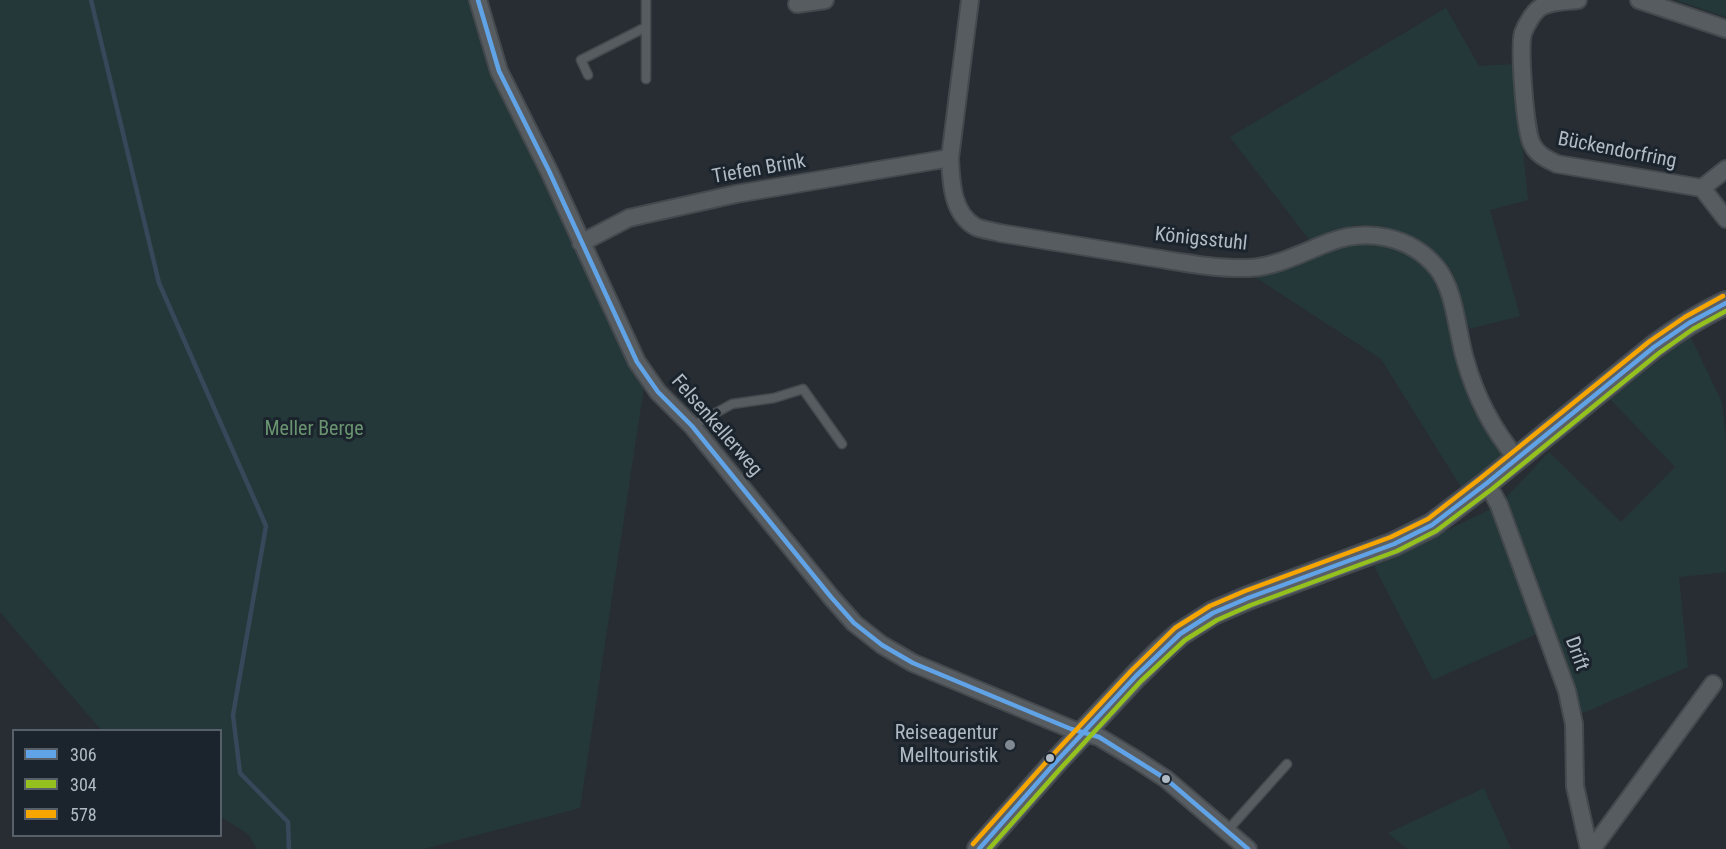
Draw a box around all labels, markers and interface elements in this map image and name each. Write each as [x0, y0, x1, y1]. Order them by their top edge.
street label: Bückendorfring [1556, 128, 1678, 174]
street label: Tiefen Brink [710, 150, 808, 190]
street label: Königsstuhl [1154, 223, 1248, 257]
street label: Felsenkellerweg [665, 370, 767, 482]
park label: Meller Berge [264, 418, 364, 442]
street label: Drift [1559, 634, 1593, 674]
place label: Reiseagentur Melltouristik [895, 722, 998, 769]
legend [12, 729, 222, 837]
marker: Reiseagentur Melltouristik [1003, 738, 1017, 752]
text: 306 [70, 744, 97, 765]
unlabelled marker [1044, 752, 1056, 764]
unlabelled marker [1160, 773, 1172, 785]
text: 304 [70, 774, 97, 795]
text: 578 [70, 804, 97, 825]

